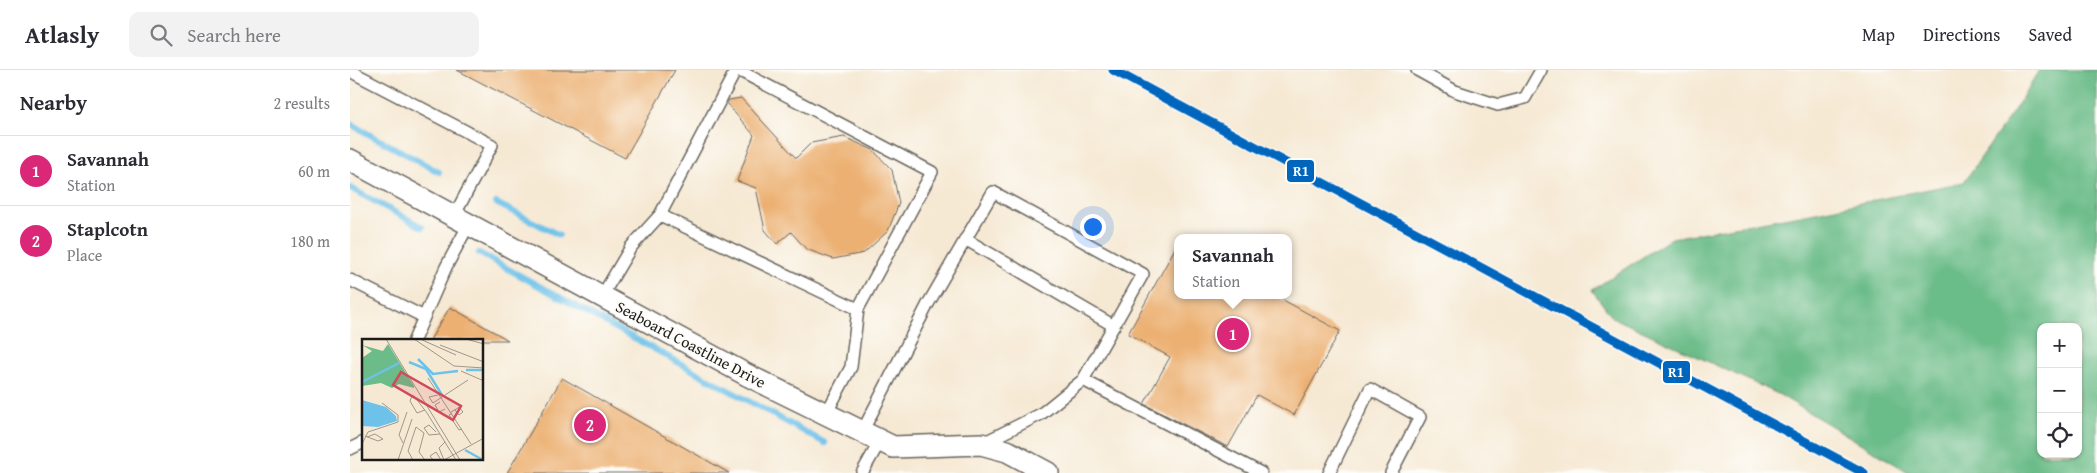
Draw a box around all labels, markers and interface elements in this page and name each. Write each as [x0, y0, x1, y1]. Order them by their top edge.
search box [129, 12, 479, 57]
text: Atlasly [25, 17, 99, 52]
icon: search [147, 21, 175, 49]
text: Search here [187, 21, 281, 49]
text: Map [1862, 21, 1895, 48]
text: Directions [1923, 21, 2000, 48]
text: Saved [2028, 21, 2072, 48]
text: Nearby [20, 87, 87, 118]
text: 2 results [273, 91, 330, 115]
text: Savannah [67, 145, 149, 173]
text: 1 [32, 159, 40, 183]
text: 60 m [298, 159, 330, 183]
line badge: R1 [1286, 159, 1315, 183]
text: R1 [1293, 161, 1309, 181]
text: Station [67, 173, 115, 197]
your location [1080, 214, 1106, 240]
text: Staplcotn [67, 215, 148, 243]
text: 2 [32, 229, 40, 253]
text: 180 m [290, 229, 330, 253]
popup [1174, 234, 1292, 299]
text: Savannah [1192, 241, 1274, 269]
text: Place [67, 243, 102, 267]
text: Station [1192, 269, 1240, 293]
street label: Seaboard Coastline Drive [612, 294, 770, 394]
pin: 1 [1217, 315, 1249, 353]
map controls [2037, 323, 2082, 458]
button: + [2037, 323, 2082, 368]
inset map [362, 339, 484, 460]
line badge: R1 [1662, 360, 1691, 384]
text: R1 [1668, 362, 1684, 382]
button: − [2037, 368, 2082, 413]
pin: 2 [574, 406, 606, 444]
button: locate [2037, 413, 2082, 458]

